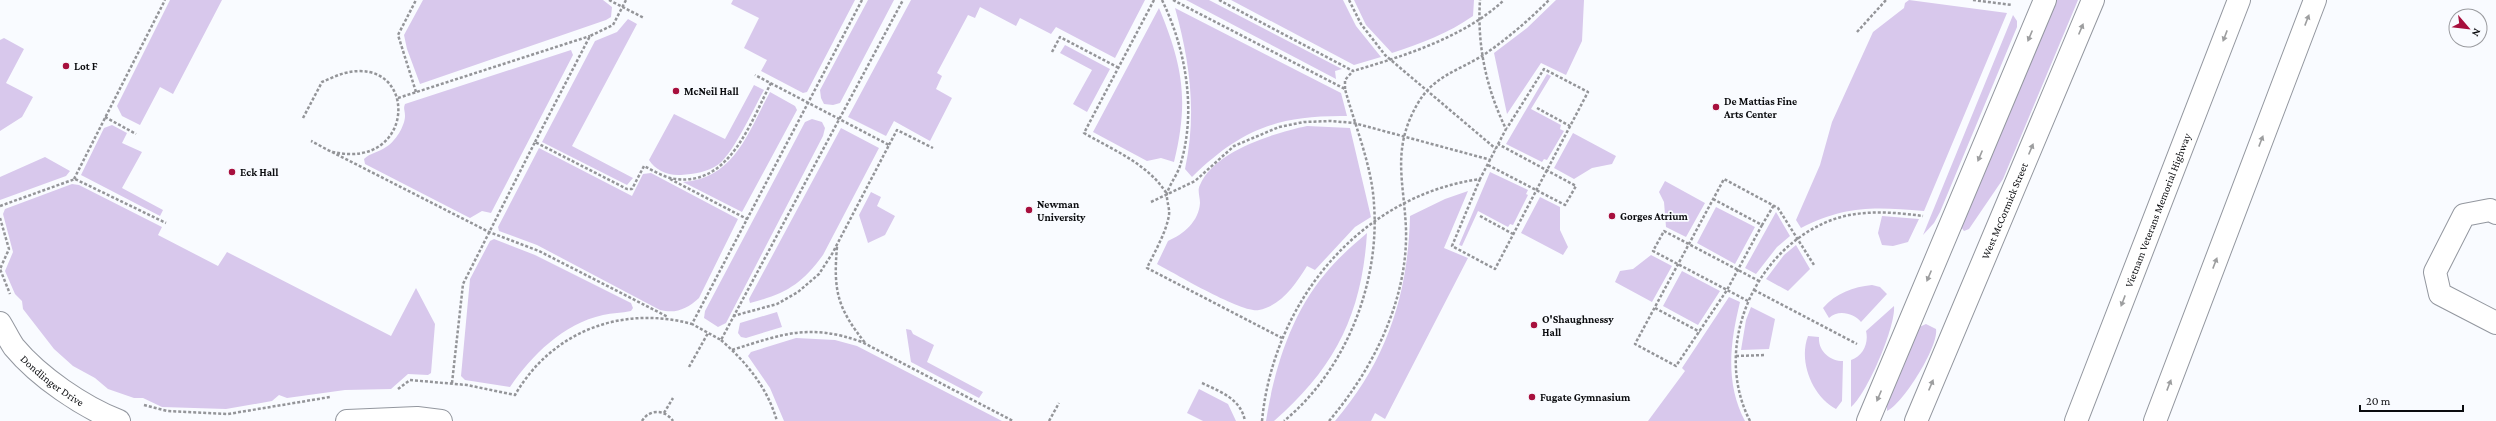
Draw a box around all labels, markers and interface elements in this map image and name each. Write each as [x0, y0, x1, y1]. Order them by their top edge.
north arrow [2448, 8, 2488, 48]
one-way arrow [2305, 13, 2311, 25]
one-way arrow [2079, 23, 2085, 35]
text: N [2470, 27, 2484, 39]
one-way arrow [2026, 30, 2033, 42]
one-way arrow [2222, 31, 2228, 43]
place label: Lot F [74, 60, 98, 72]
marker: Lot F [61, 61, 71, 71]
place label: McNeil Hall [684, 85, 740, 97]
marker: McNeil Hall [671, 86, 681, 96]
place label: De Mattias Fine Arts Center [1723, 95, 1797, 120]
marker: De Mattias Fine Arts Center [1711, 102, 1721, 112]
street label: Vietnam Veterans Memorial Highway [2122, 131, 2194, 289]
one-way arrow [2259, 135, 2265, 147]
one-way arrow [2028, 144, 2034, 155]
one-way arrow [1976, 150, 1982, 162]
street label: West McCormick Street [1979, 160, 2030, 261]
place label: Eck Hall [240, 166, 279, 178]
marker: Eck Hall [227, 167, 237, 177]
place label: Newman University [1037, 198, 1086, 223]
marker: Newman University [1024, 205, 1034, 215]
place label: Gorges Atrium [1620, 210, 1688, 222]
marker: Gorges Atrium [1607, 211, 1617, 221]
one-way arrow [2213, 256, 2219, 268]
one-way arrow [1926, 270, 1932, 281]
one-way arrow [2119, 296, 2125, 308]
place label: O'Shaughnessy Hall [1542, 313, 1614, 338]
marker: O'Shaughnessy Hall [1529, 320, 1539, 330]
street label: Dondlinger Drive [18, 352, 86, 408]
one-way arrow [2166, 378, 2172, 390]
one-way arrow [1928, 379, 1935, 391]
scale bar [2360, 387, 2463, 413]
one-way arrow [1876, 390, 1882, 401]
place label: Fugate Gymnasium [1540, 391, 1631, 403]
marker: Fugate Gymnasium [1527, 392, 1537, 402]
text: 20 m [2366, 394, 2391, 408]

